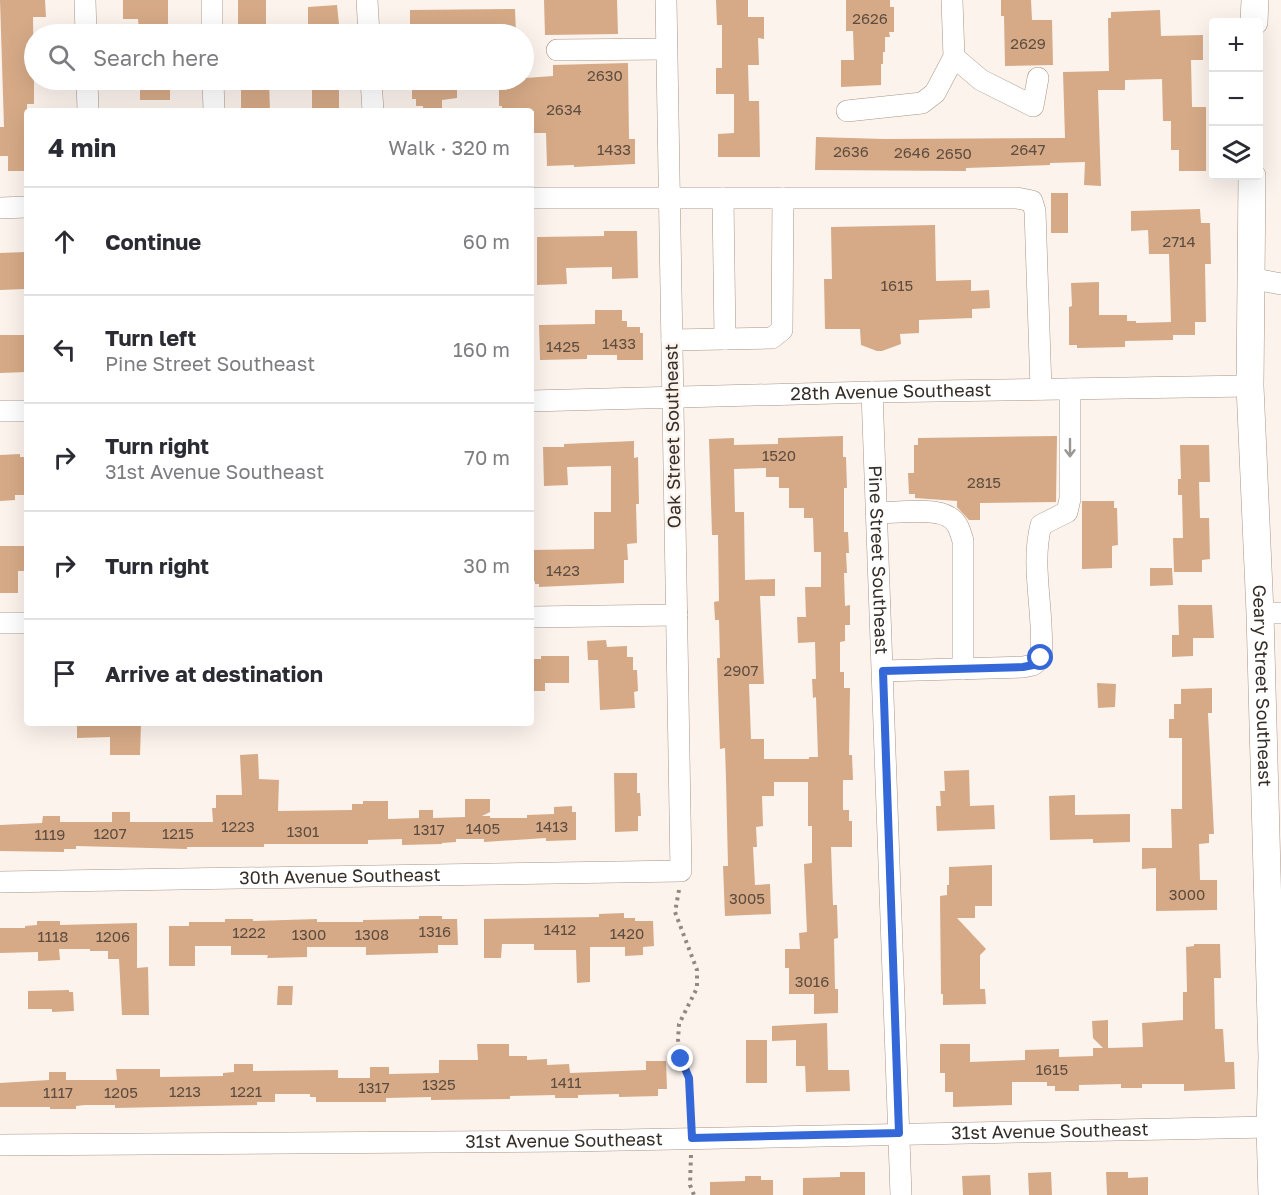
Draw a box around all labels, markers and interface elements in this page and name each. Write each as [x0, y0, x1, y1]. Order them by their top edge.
house number: 2626 [852, 9, 888, 27]
map controls [1209, 18, 1263, 180]
button: + [1209, 18, 1263, 72]
search box [24, 24, 534, 90]
house number: 2629 [1010, 34, 1046, 52]
icon: search [45, 41, 78, 74]
text: Search here [93, 44, 219, 71]
house number: 2630 [587, 66, 623, 84]
button: − [1209, 72, 1263, 126]
house number: 2634 [546, 100, 582, 118]
button: layers [1209, 126, 1263, 180]
text: 4 min [48, 132, 116, 163]
text: Walk · 320 m [388, 135, 510, 159]
house number: 1433 [597, 140, 631, 158]
house number: 2647 [1011, 140, 1045, 158]
house number: 2636 [833, 142, 869, 160]
house number: 2646 [894, 143, 930, 161]
house number: 2650 [936, 144, 972, 162]
icon: ahead [48, 225, 81, 258]
text: Continue [105, 228, 201, 255]
text: 60 m [463, 229, 510, 253]
house number: 2714 [1162, 232, 1196, 250]
house number: 1615 [881, 276, 913, 294]
text: Turn left [105, 324, 196, 351]
icon: left [48, 333, 81, 366]
house number: 1433 [602, 334, 636, 352]
text: 160 m [453, 337, 510, 361]
house number: 1425 [546, 337, 580, 355]
street label: Oak Street Southeast [659, 343, 685, 529]
text: Pine Street Southeast [105, 351, 315, 375]
street label: 28th Avenue Southeast [790, 378, 992, 404]
text: Turn right [105, 432, 209, 459]
one-way arrow [1064, 437, 1076, 457]
icon: right [48, 441, 81, 474]
text: 70 m [464, 445, 510, 469]
house number: 1520 [762, 446, 796, 464]
text: 31st Avenue Southeast [105, 459, 324, 483]
street label: Pine Street Southeast [865, 465, 893, 655]
house number: 2815 [967, 473, 1001, 491]
icon: right [48, 549, 81, 582]
text: Turn right [105, 552, 209, 579]
text: 30 m [463, 553, 510, 577]
house number: 1423 [546, 561, 580, 579]
street label: Geary Street Southeast [1249, 584, 1277, 787]
route start [1027, 644, 1053, 670]
icon: arrive [48, 657, 81, 690]
text: Arrive at destination [105, 660, 323, 687]
house number: 2907 [723, 661, 759, 679]
house number: 1223 [221, 817, 255, 835]
house number: 1413 [536, 817, 568, 835]
house number: 1405 [466, 819, 500, 837]
house number: 1317 [413, 820, 445, 838]
house number: 1301 [287, 822, 319, 840]
house number: 1207 [93, 824, 127, 842]
house number: 1215 [162, 824, 194, 842]
house number: 1119 [35, 825, 65, 843]
street label: 30th Avenue Southeast [239, 863, 441, 888]
house number: 3000 [1169, 885, 1205, 903]
house number: 3005 [729, 889, 765, 907]
house number: 1412 [544, 920, 576, 938]
house number: 1316 [419, 922, 451, 940]
house number: 1222 [232, 923, 266, 941]
house number: 1420 [610, 924, 644, 942]
house number: 1300 [292, 925, 326, 943]
house number: 1308 [355, 925, 389, 943]
house number: 1118 [38, 927, 68, 945]
house number: 1206 [96, 927, 130, 945]
house number: 3016 [795, 972, 829, 990]
route end [667, 1045, 693, 1071]
house number: 1615 [1036, 1060, 1068, 1078]
house number: 1411 [551, 1073, 581, 1091]
house number: 1325 [422, 1075, 456, 1093]
house number: 1317 [358, 1078, 390, 1096]
house number: 1213 [169, 1082, 201, 1100]
house number: 1221 [230, 1082, 262, 1100]
house number: 1117 [43, 1083, 73, 1101]
house number: 1205 [104, 1083, 138, 1101]
street label: 31st Avenue Southeast [951, 1117, 1149, 1143]
street label: 31st Avenue Southeast [465, 1127, 663, 1152]

